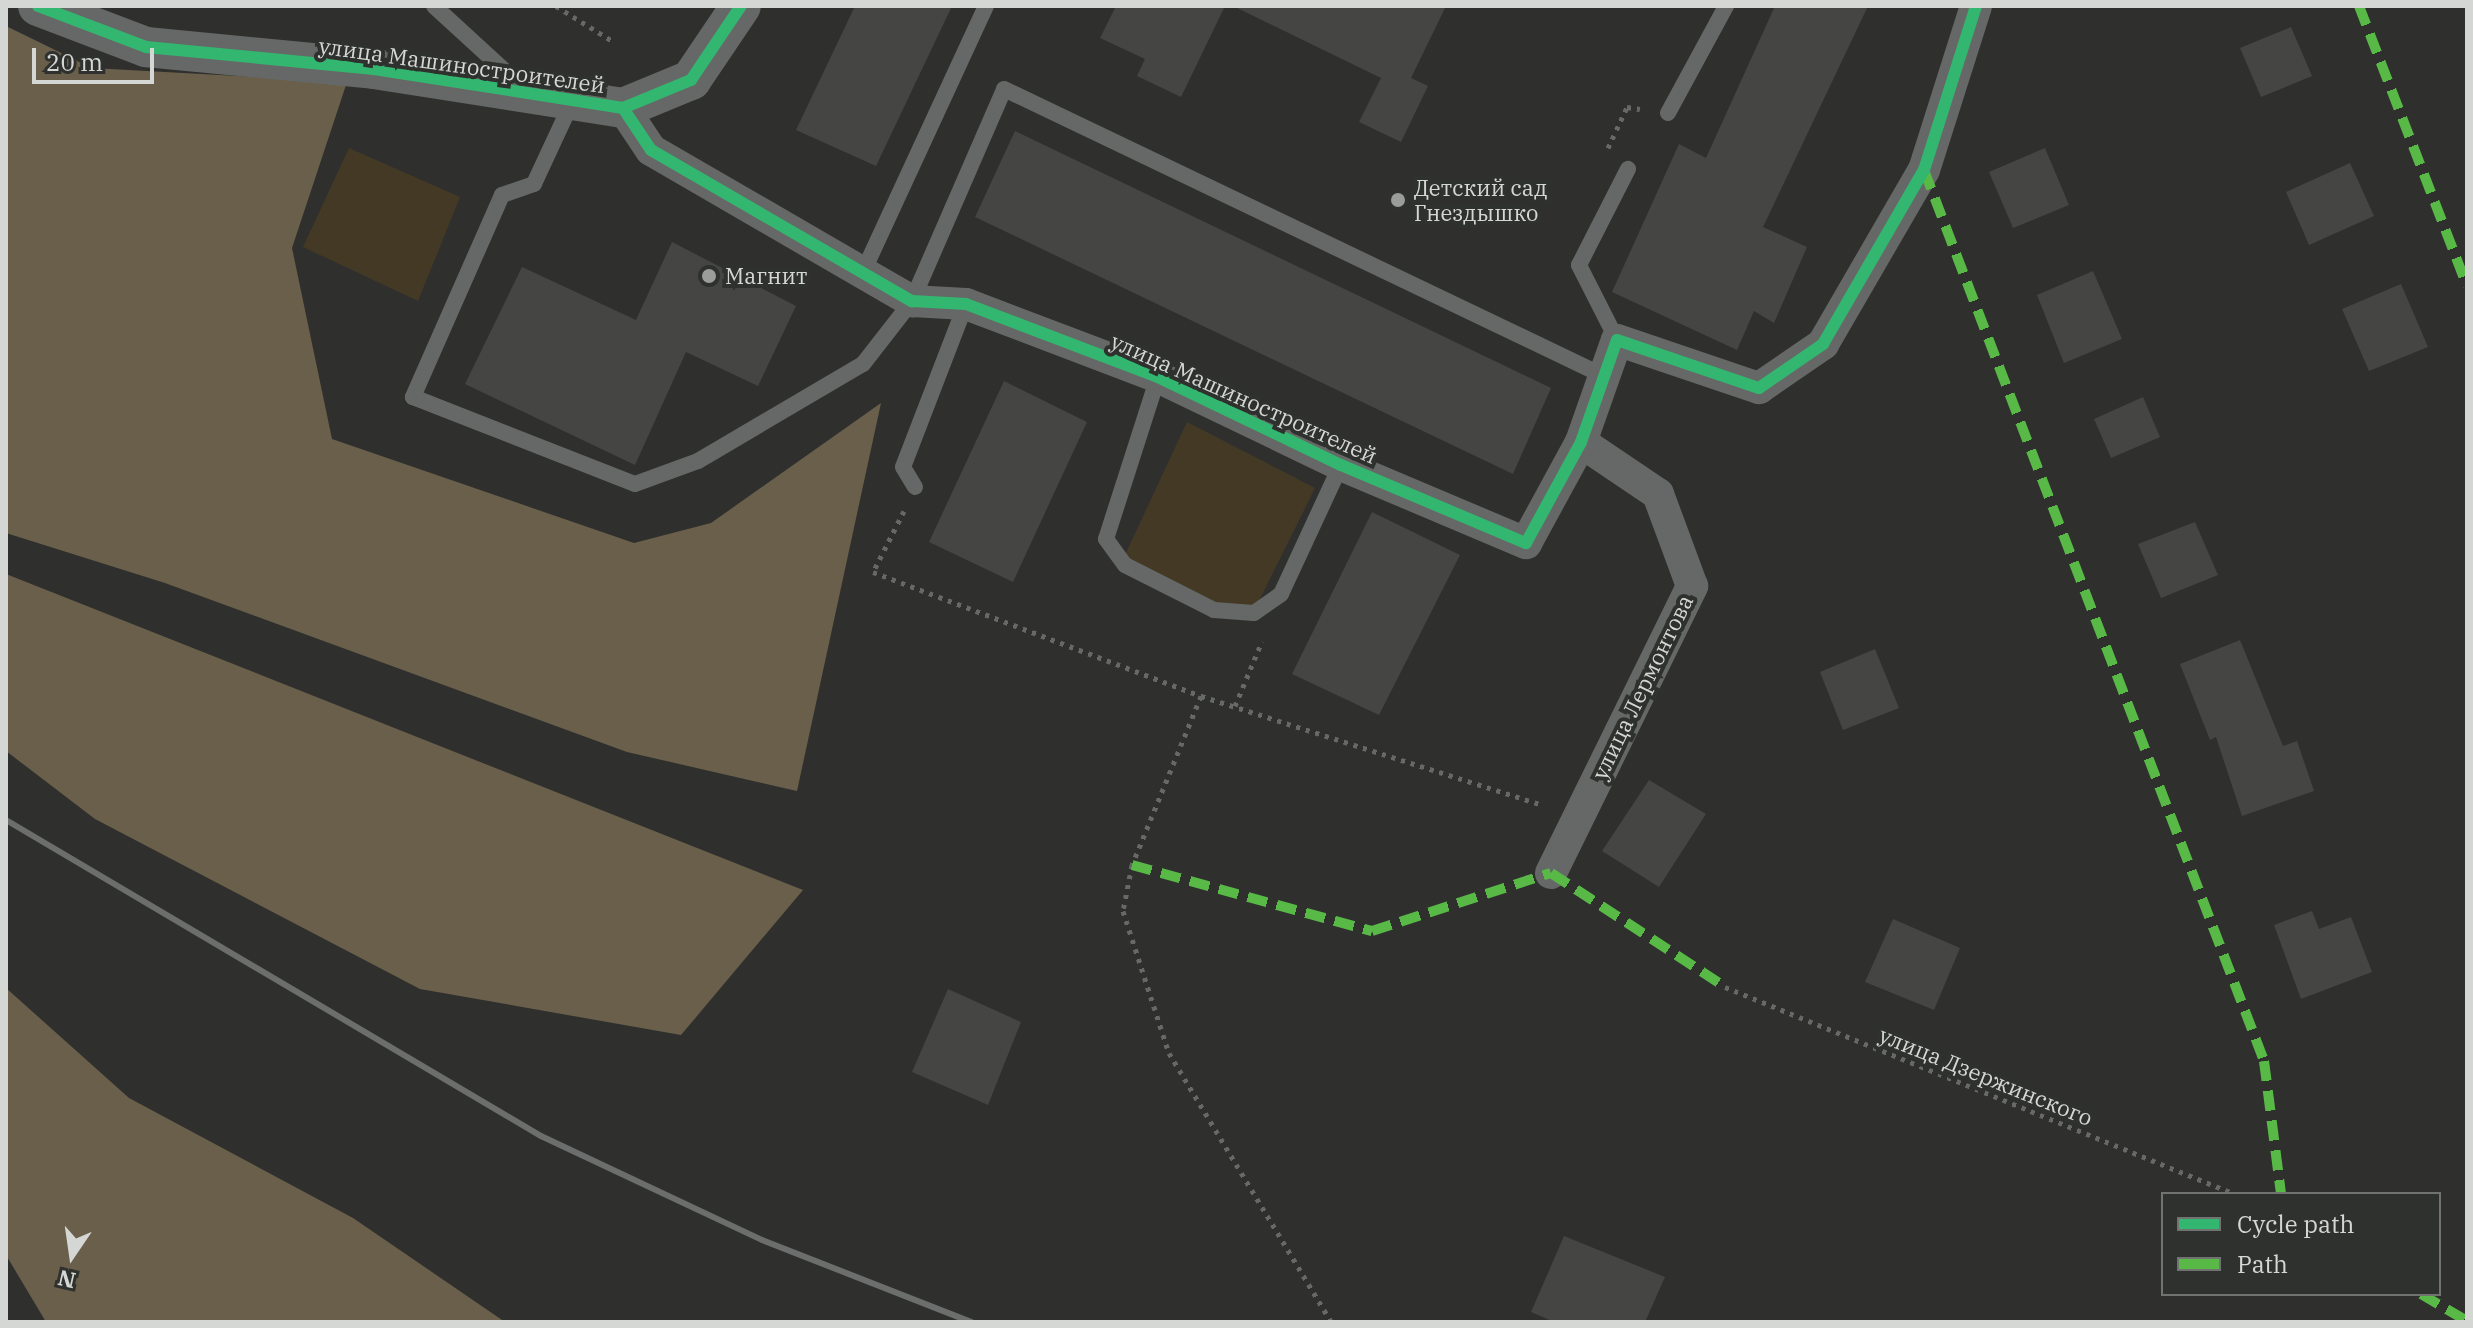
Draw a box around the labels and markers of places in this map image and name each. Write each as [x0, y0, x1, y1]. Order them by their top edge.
place label: Детский сад Гнездышко [1414, 174, 1547, 226]
marker: Детский сад Гнездышко [1389, 191, 1407, 209]
place label: Магнит [725, 263, 807, 289]
marker: Магнит [700, 267, 718, 285]

